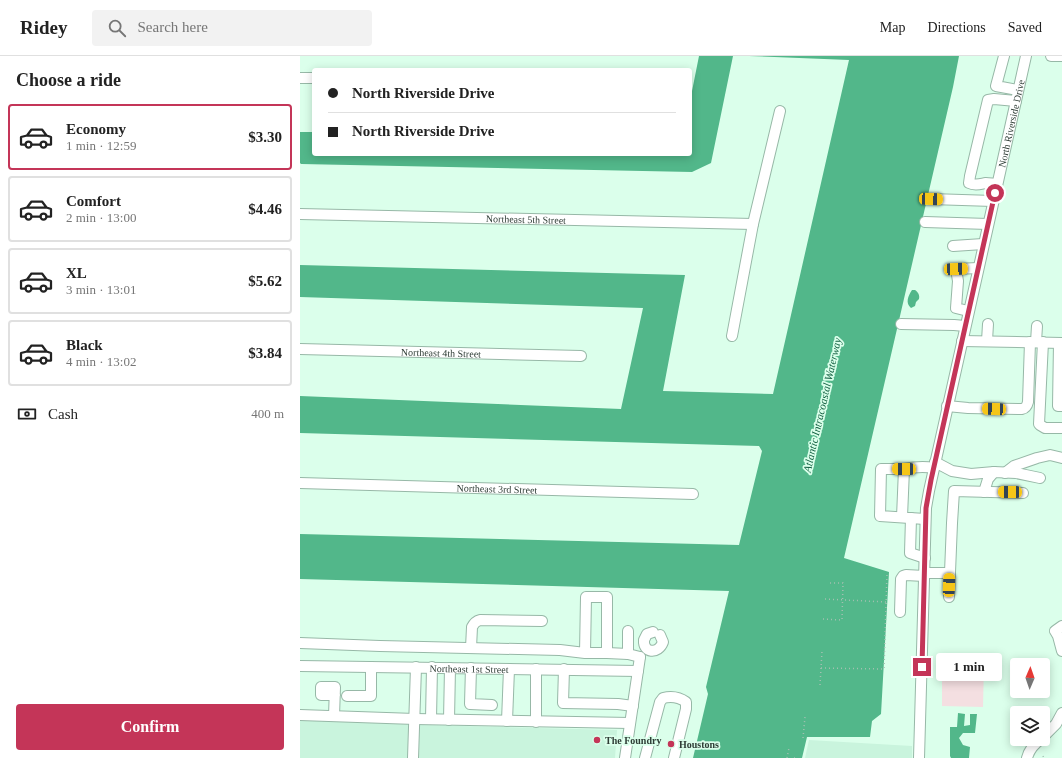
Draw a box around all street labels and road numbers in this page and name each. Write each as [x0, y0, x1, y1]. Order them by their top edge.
street label: North Riverside Drive [996, 78, 1026, 168]
street label: Northeast 5th Street [486, 213, 566, 225]
street label: Northeast 4th Street [401, 346, 481, 359]
street label: Northeast 3rd Street [456, 482, 538, 495]
street label: Northeast 1st Street [429, 662, 509, 675]

